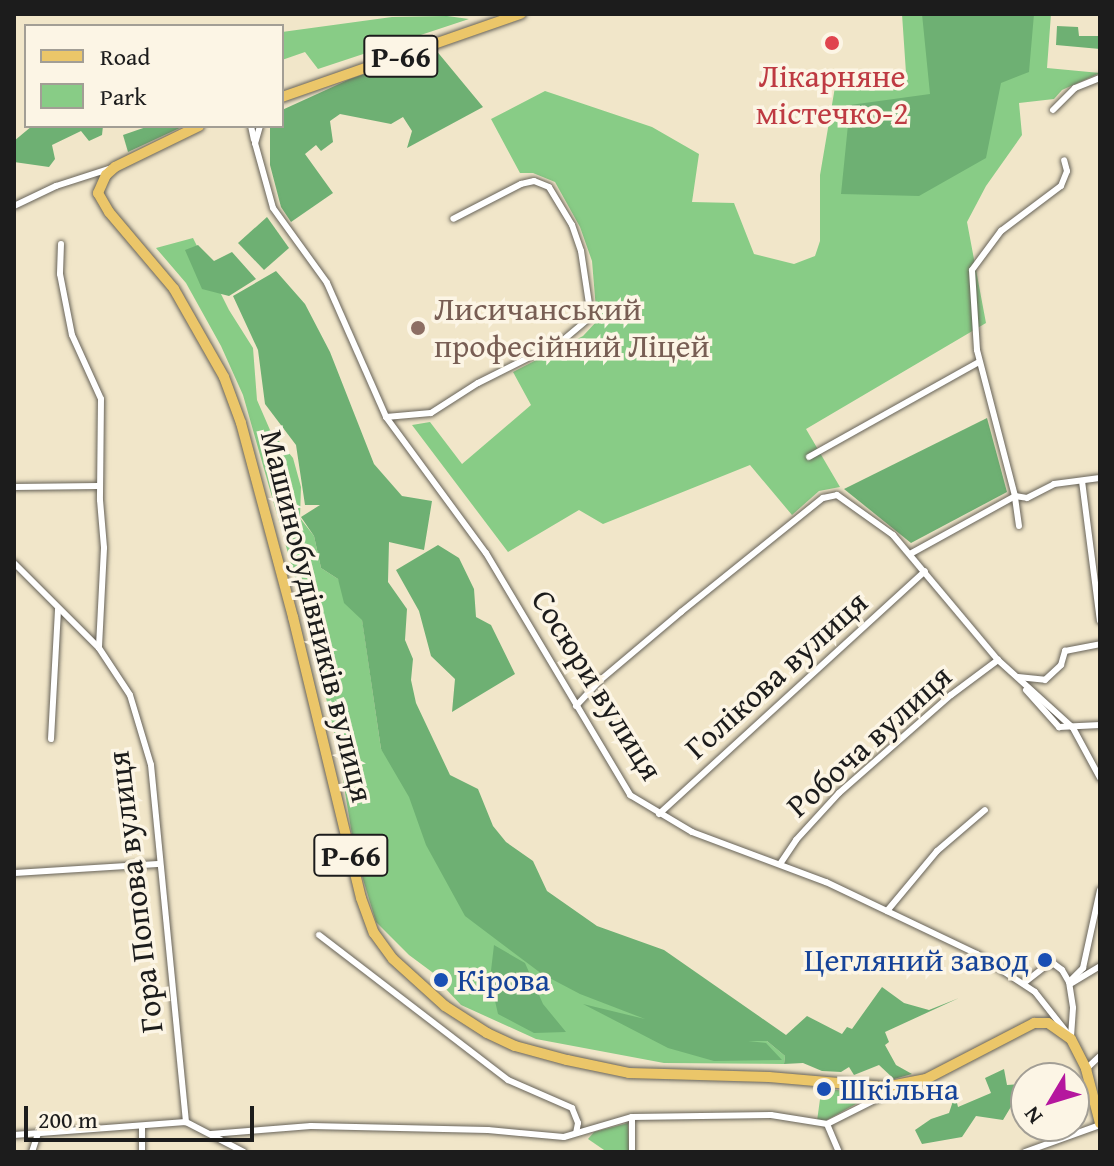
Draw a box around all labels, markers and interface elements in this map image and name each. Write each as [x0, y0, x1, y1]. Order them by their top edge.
legend [24, 24, 284, 128]
road number: Р-66 [363, 30, 439, 82]
marker: Лікарняне містечко-2 [821, 32, 843, 54]
text: Road [100, 39, 150, 74]
place label: Лікарняне містечко-2 [755, 58, 909, 133]
text: Park [100, 79, 146, 114]
place label: Лисичанський професійний Ліцей [434, 291, 710, 366]
marker: Лисичанський професійний Ліцей [409, 319, 427, 337]
street label: Машинобудівників вулиця [252, 426, 382, 806]
street label: Сосюри вулиця [523, 583, 671, 787]
street label: Голікова вулиця [677, 583, 875, 767]
street label: Робоча вулиця [779, 657, 959, 825]
street label: Гора Попова вулиця [99, 749, 171, 1035]
road number: Р-66 [313, 829, 389, 881]
place label: Цегляний завод [804, 941, 1029, 979]
marker: Цегляний завод [1036, 951, 1054, 969]
place label: Кірова [457, 961, 550, 999]
marker: Кірова [432, 971, 450, 989]
north arrow [1010, 1062, 1090, 1142]
place label: Шкільна [840, 1070, 959, 1108]
marker: Шкільна [815, 1080, 833, 1098]
scale bar [28, 1090, 258, 1140]
text: N [1016, 1100, 1050, 1131]
text: 200 m [38, 1102, 98, 1137]

